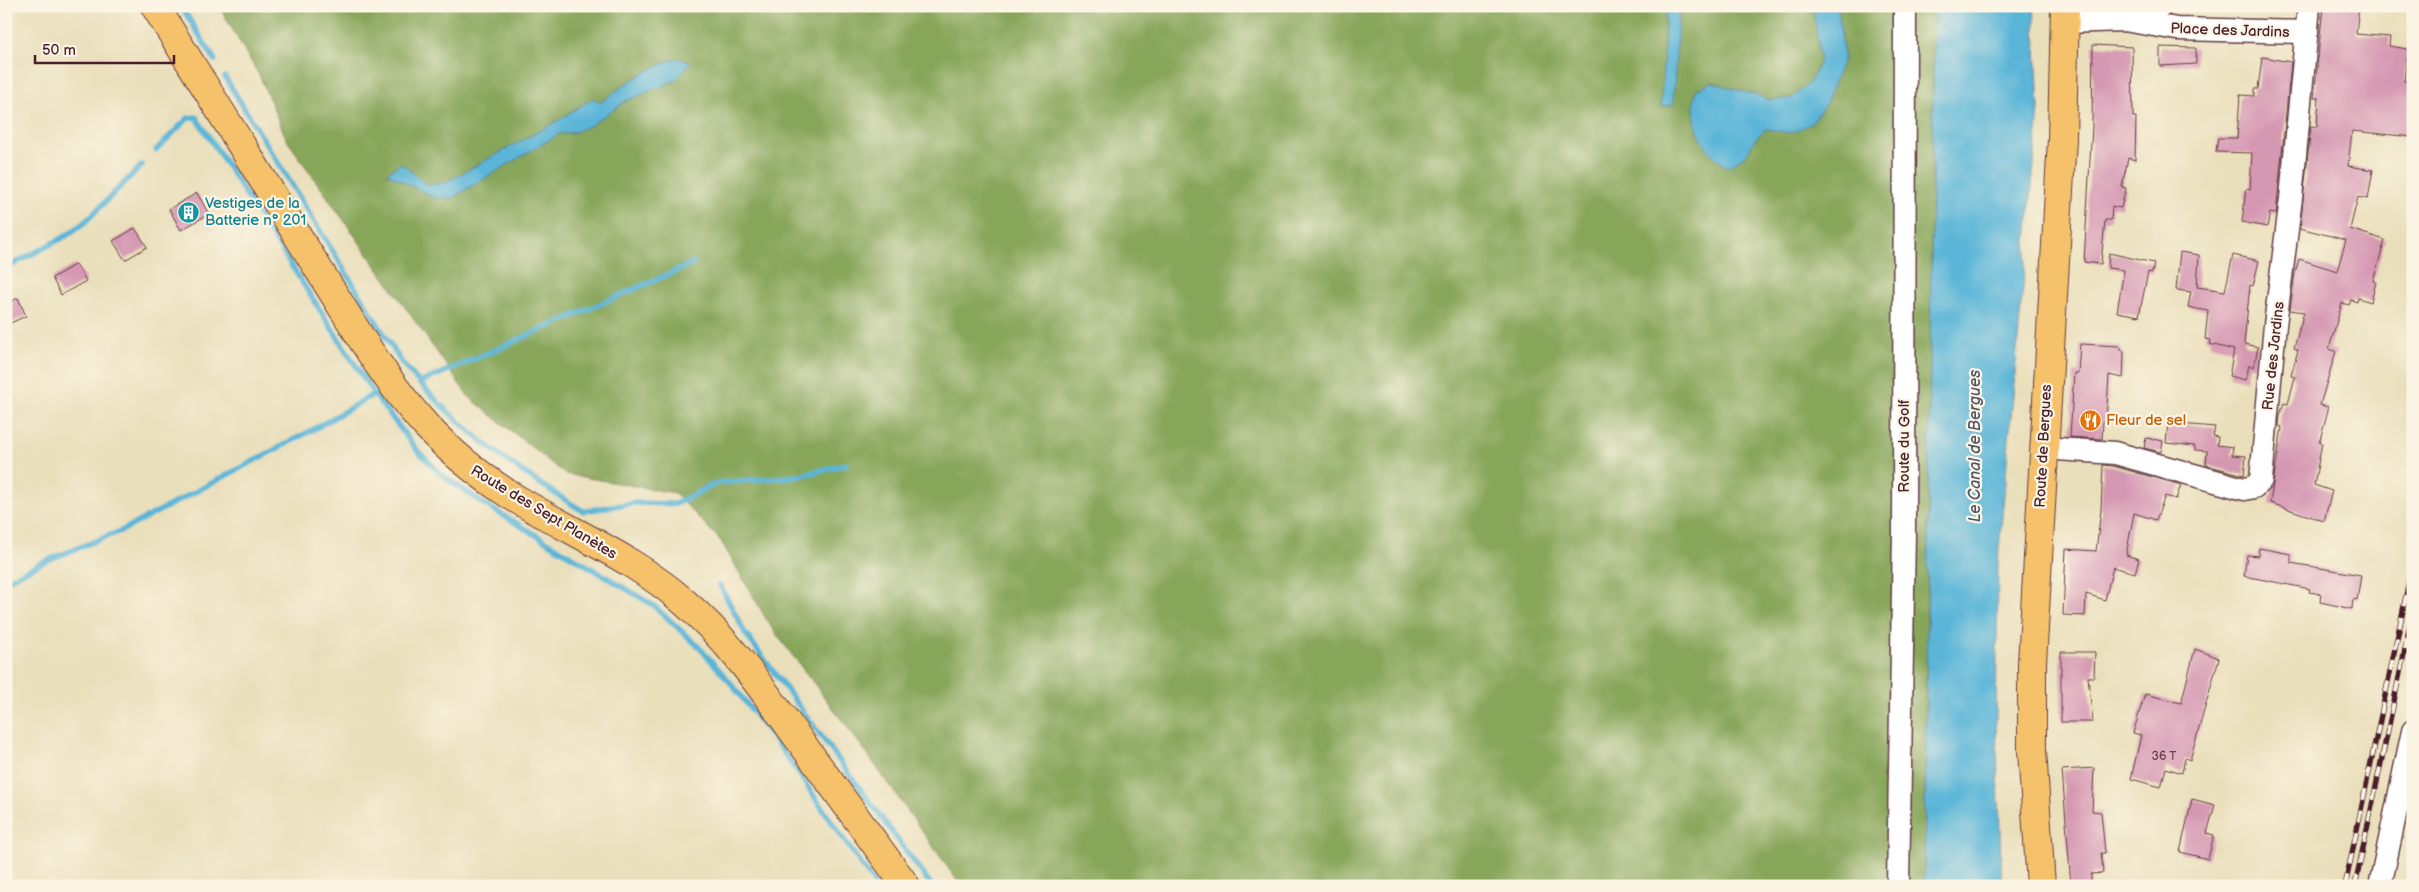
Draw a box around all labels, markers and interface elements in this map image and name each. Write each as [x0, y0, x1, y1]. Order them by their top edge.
street label: Place des Jardins [2170, 19, 2291, 42]
scale bar [35, 32, 174, 64]
text: 50 m [42, 41, 76, 60]
place label: Vestiges de la Batterie n° 201 [205, 194, 306, 230]
building icon: Vestiges de la Batterie n° 201 [177, 200, 201, 224]
street label: Rue des Jardins [2258, 300, 2289, 411]
water label: Le Canal de Bergues [1966, 370, 1985, 522]
street label: Route de Bergues [2031, 383, 2056, 508]
street label: Route du Golf [1895, 399, 1914, 493]
restaurant icon: Fleur de sel [2078, 408, 2102, 432]
place label: Fleur de sel [2106, 411, 2186, 430]
street label: Route des Sept Planètes [467, 461, 621, 564]
house number: 36 T [2152, 749, 2177, 764]

